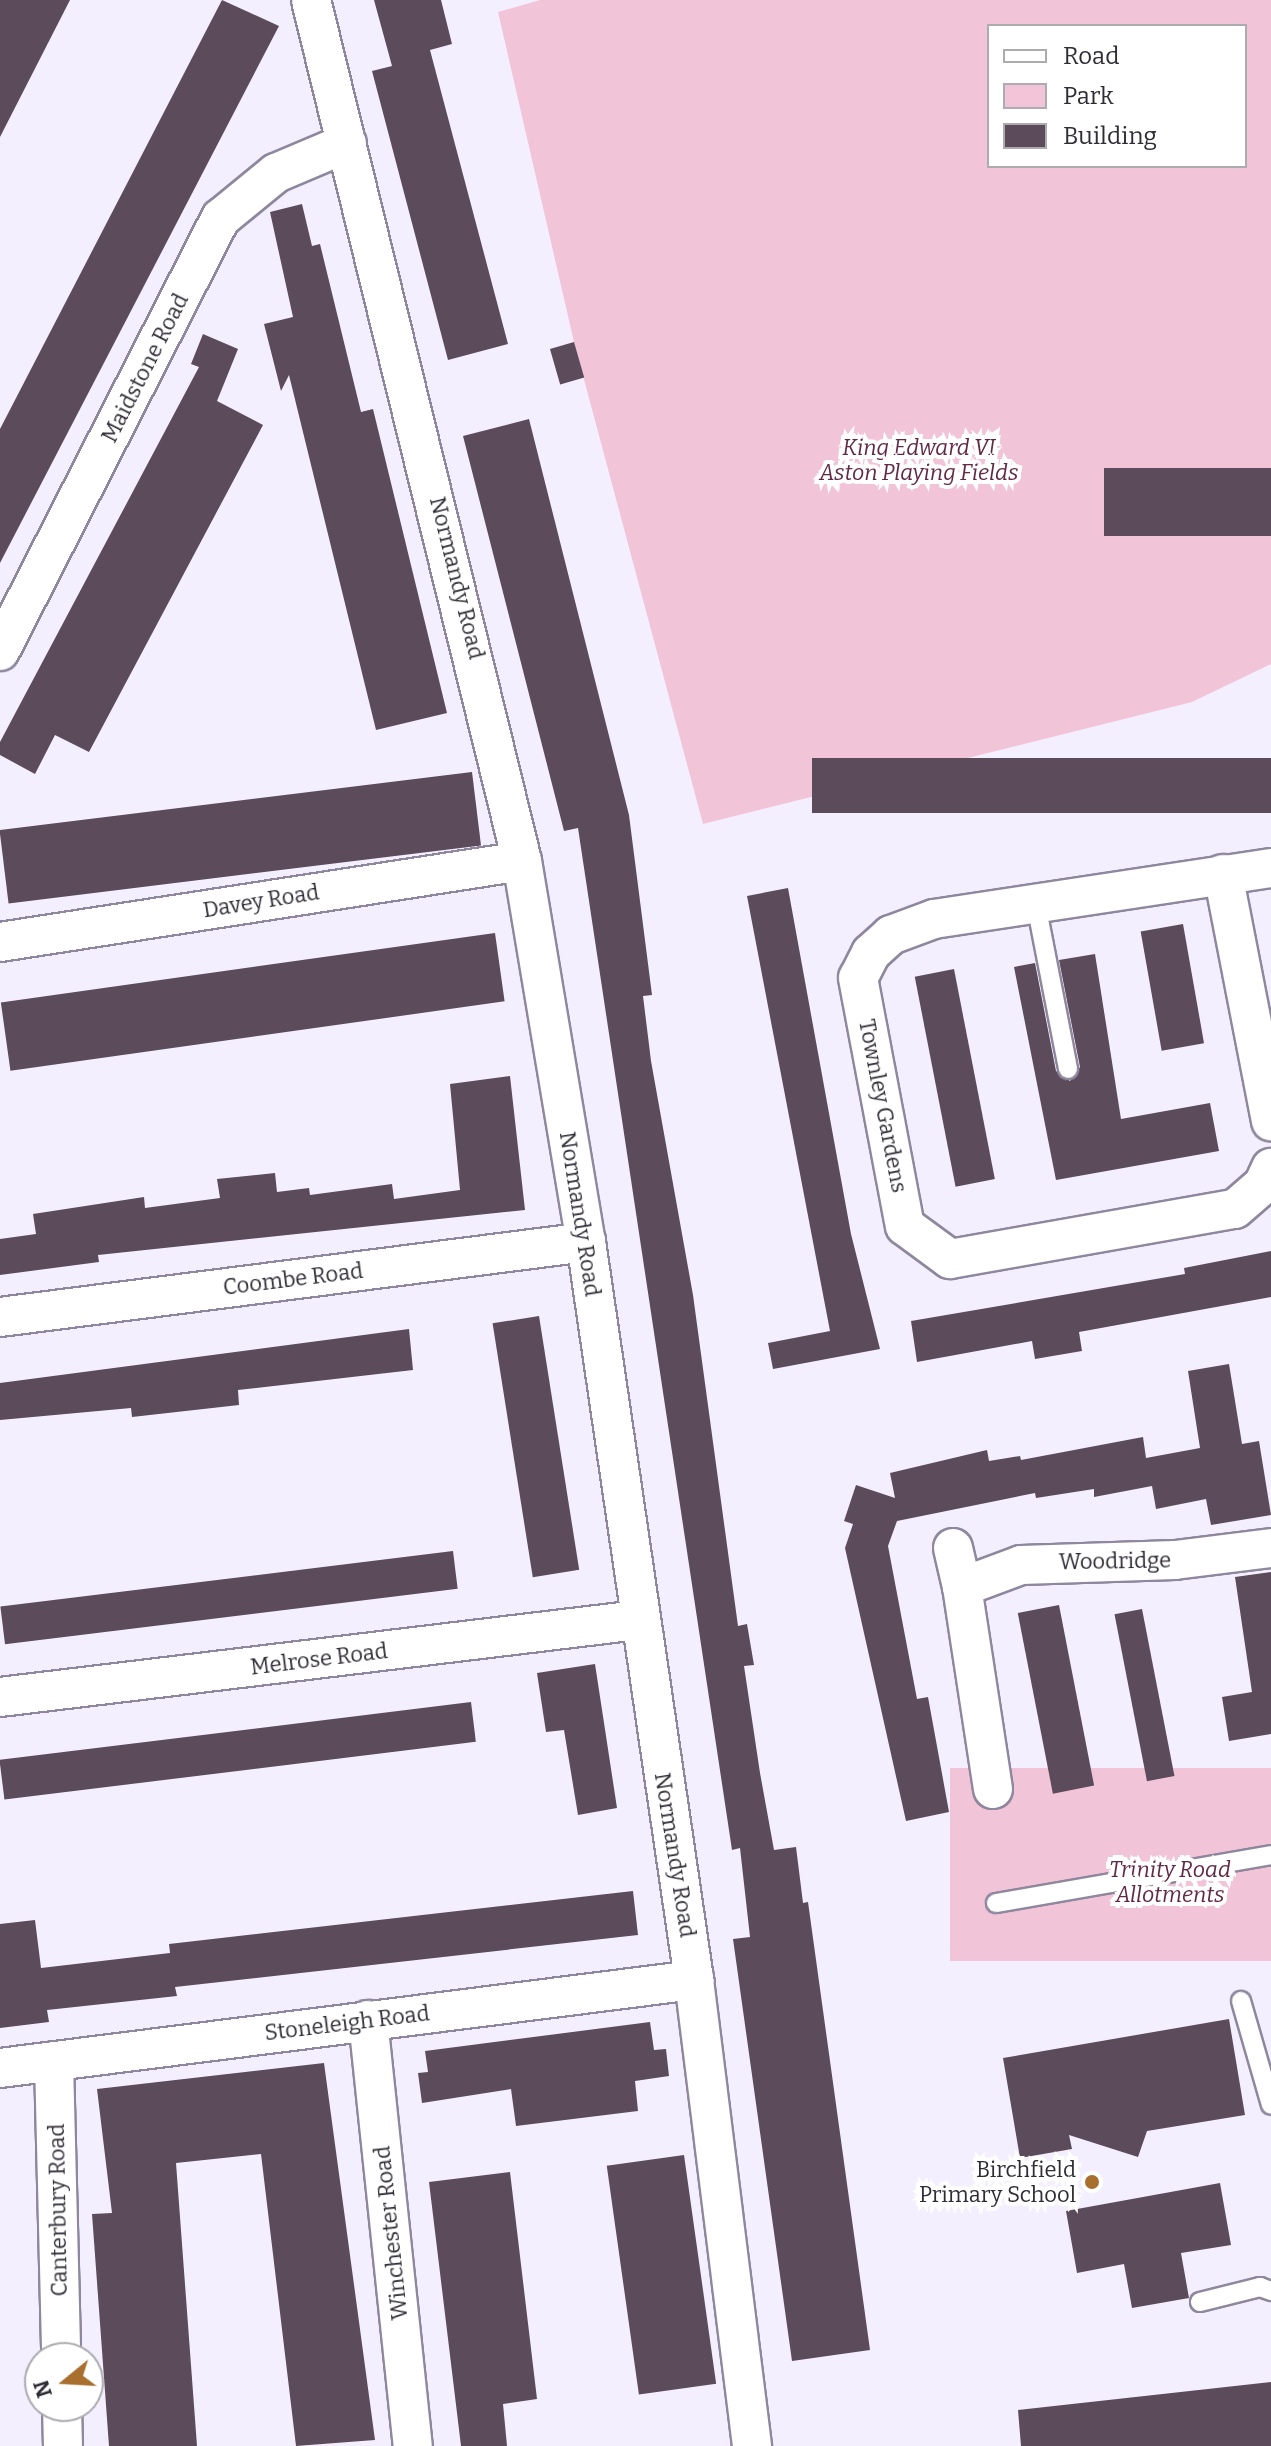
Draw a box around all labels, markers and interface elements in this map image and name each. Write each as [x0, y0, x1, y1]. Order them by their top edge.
legend [987, 24, 1247, 168]
text: Road [1063, 42, 1119, 70]
text: Park [1063, 82, 1114, 110]
text: Building [1063, 122, 1157, 150]
street label: Maidstone Road [96, 289, 194, 447]
park label: King Edward VI Aston Playing Fields [820, 434, 1018, 486]
street label: Normandy Road [424, 494, 490, 662]
street label: Davey Road [201, 879, 321, 923]
street label: Townley Gardens [853, 1017, 913, 1195]
street label: Normandy Road [554, 1130, 606, 1298]
street label: Coombe Road [222, 1257, 364, 1301]
street label: Woodridge [1059, 1547, 1171, 1575]
street label: Melrose Road [249, 1637, 389, 1681]
street label: Normandy Road [649, 1771, 701, 1939]
park label: Trinity Road Allotments [1109, 1856, 1231, 1908]
street label: Stoneleigh Road [263, 2000, 431, 2046]
street label: Canterbury Road [43, 2123, 73, 2297]
street label: Winchester Road [369, 2145, 413, 2321]
place label: Birchfield Primary School [919, 2156, 1076, 2208]
marker: Birchfield Primary School [1083, 2173, 1101, 2191]
north arrow [24, 2342, 104, 2422]
text: N [27, 2377, 58, 2401]

